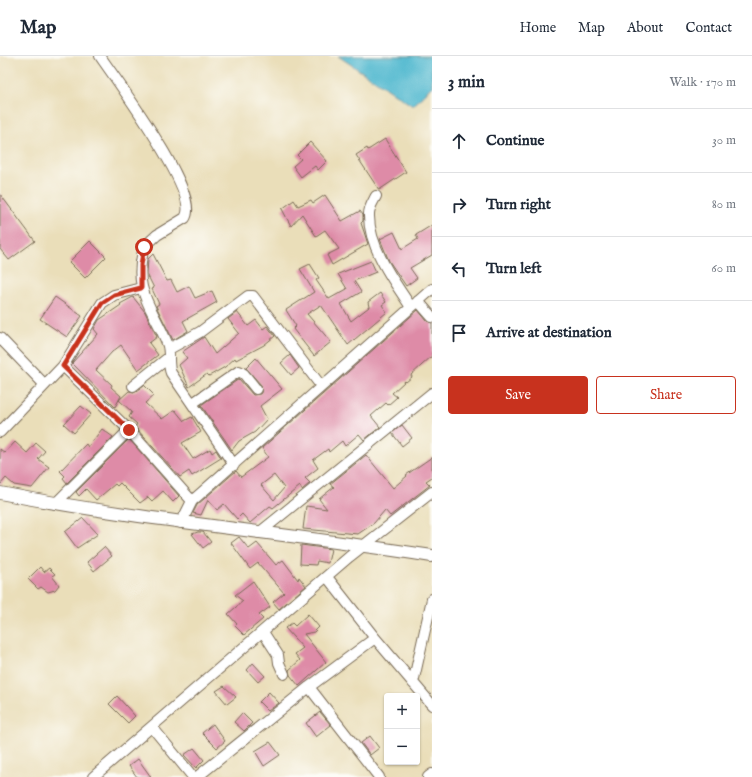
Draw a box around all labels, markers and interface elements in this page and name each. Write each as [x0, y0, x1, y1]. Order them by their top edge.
text: Map [20, 16, 56, 40]
text: Home [520, 19, 556, 37]
text: Map [578, 19, 605, 37]
text: About [627, 19, 663, 37]
text: Contact [685, 19, 732, 37]
text: 3 min [448, 72, 485, 93]
text: Walk · 170 m [670, 74, 736, 91]
icon: ahead [448, 130, 470, 152]
text: Continue [486, 131, 544, 150]
text: 30 m [712, 132, 736, 149]
icon: right [448, 194, 470, 216]
text: Turn right [486, 195, 551, 214]
text: 80 m [712, 196, 736, 213]
route start [135, 238, 153, 256]
icon: left [448, 258, 470, 280]
text: Turn left [486, 259, 542, 278]
text: 60 m [711, 260, 736, 277]
icon: arrive [448, 322, 470, 344]
text: Arrive at destination [486, 323, 612, 342]
button: Save [448, 376, 588, 414]
button: Share [596, 376, 736, 414]
route end [120, 421, 138, 439]
map controls [384, 693, 420, 765]
button: + [384, 693, 420, 729]
button: − [384, 729, 420, 765]

